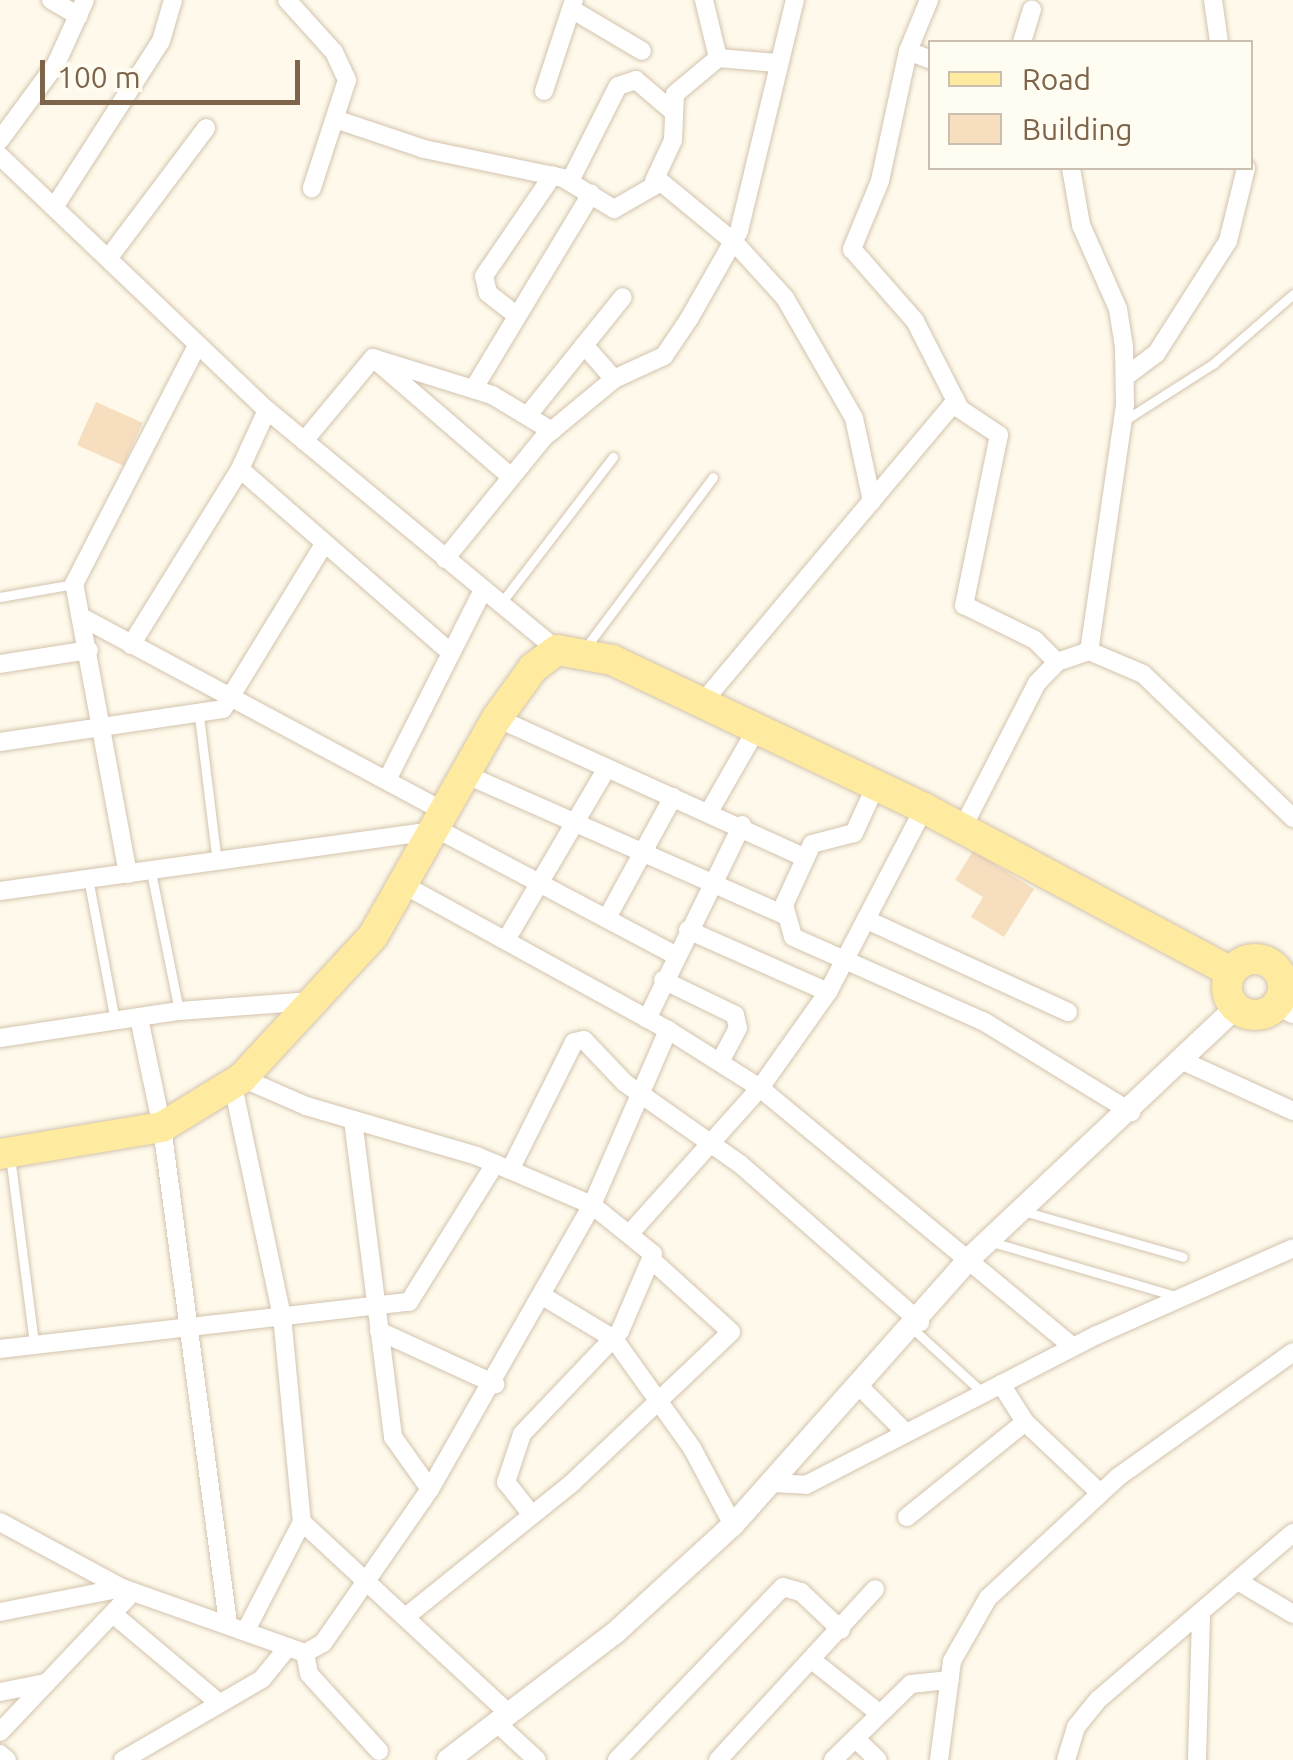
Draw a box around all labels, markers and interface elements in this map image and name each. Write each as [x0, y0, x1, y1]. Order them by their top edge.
scale bar [45, 40, 305, 102]
legend [928, 40, 1253, 170]
text: 100 m [57, 60, 141, 94]
text: Road [1022, 62, 1091, 96]
text: Building [1022, 112, 1133, 146]

